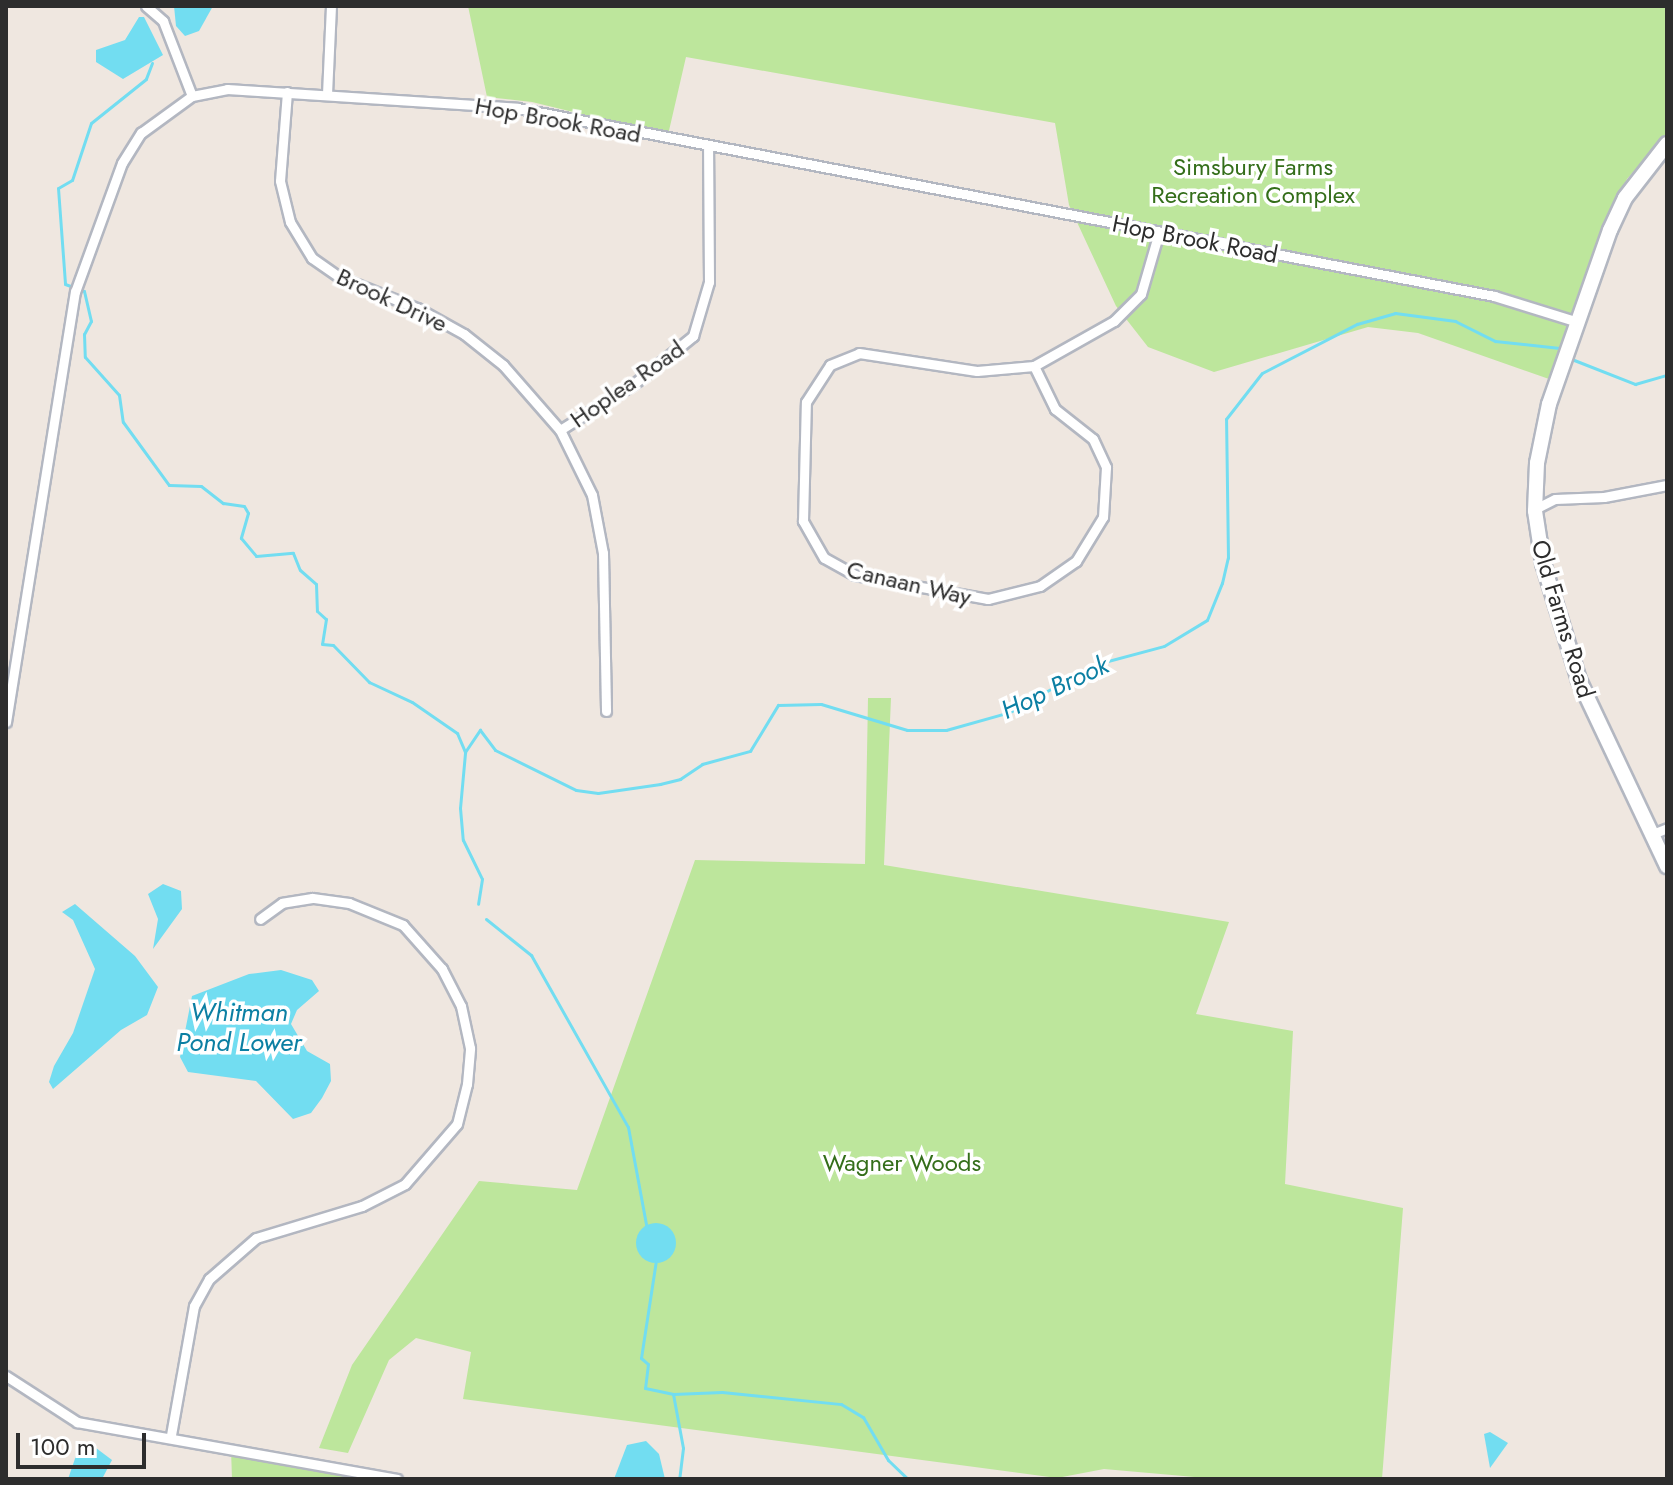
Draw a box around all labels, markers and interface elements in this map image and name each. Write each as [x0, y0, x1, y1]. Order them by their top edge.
street label: Hop Brook Road [473, 91, 643, 149]
park label: Simsbury Farms Recreation Complex [1151, 153, 1355, 209]
street label: Hop Brook Road [1110, 209, 1280, 269]
street label: Brook Drive [332, 262, 452, 338]
street label: Hoplea Road [565, 334, 689, 434]
street label: Old Farms Road [1525, 536, 1601, 702]
street label: Canaan Way [844, 555, 974, 611]
water label: Hop Brook [996, 650, 1114, 726]
water label: Whitman Pond Lower [176, 997, 302, 1058]
park label: Wagner Woods [823, 1149, 981, 1177]
scale bar [20, 1417, 150, 1467]
text: 100 m [30, 1429, 96, 1464]

